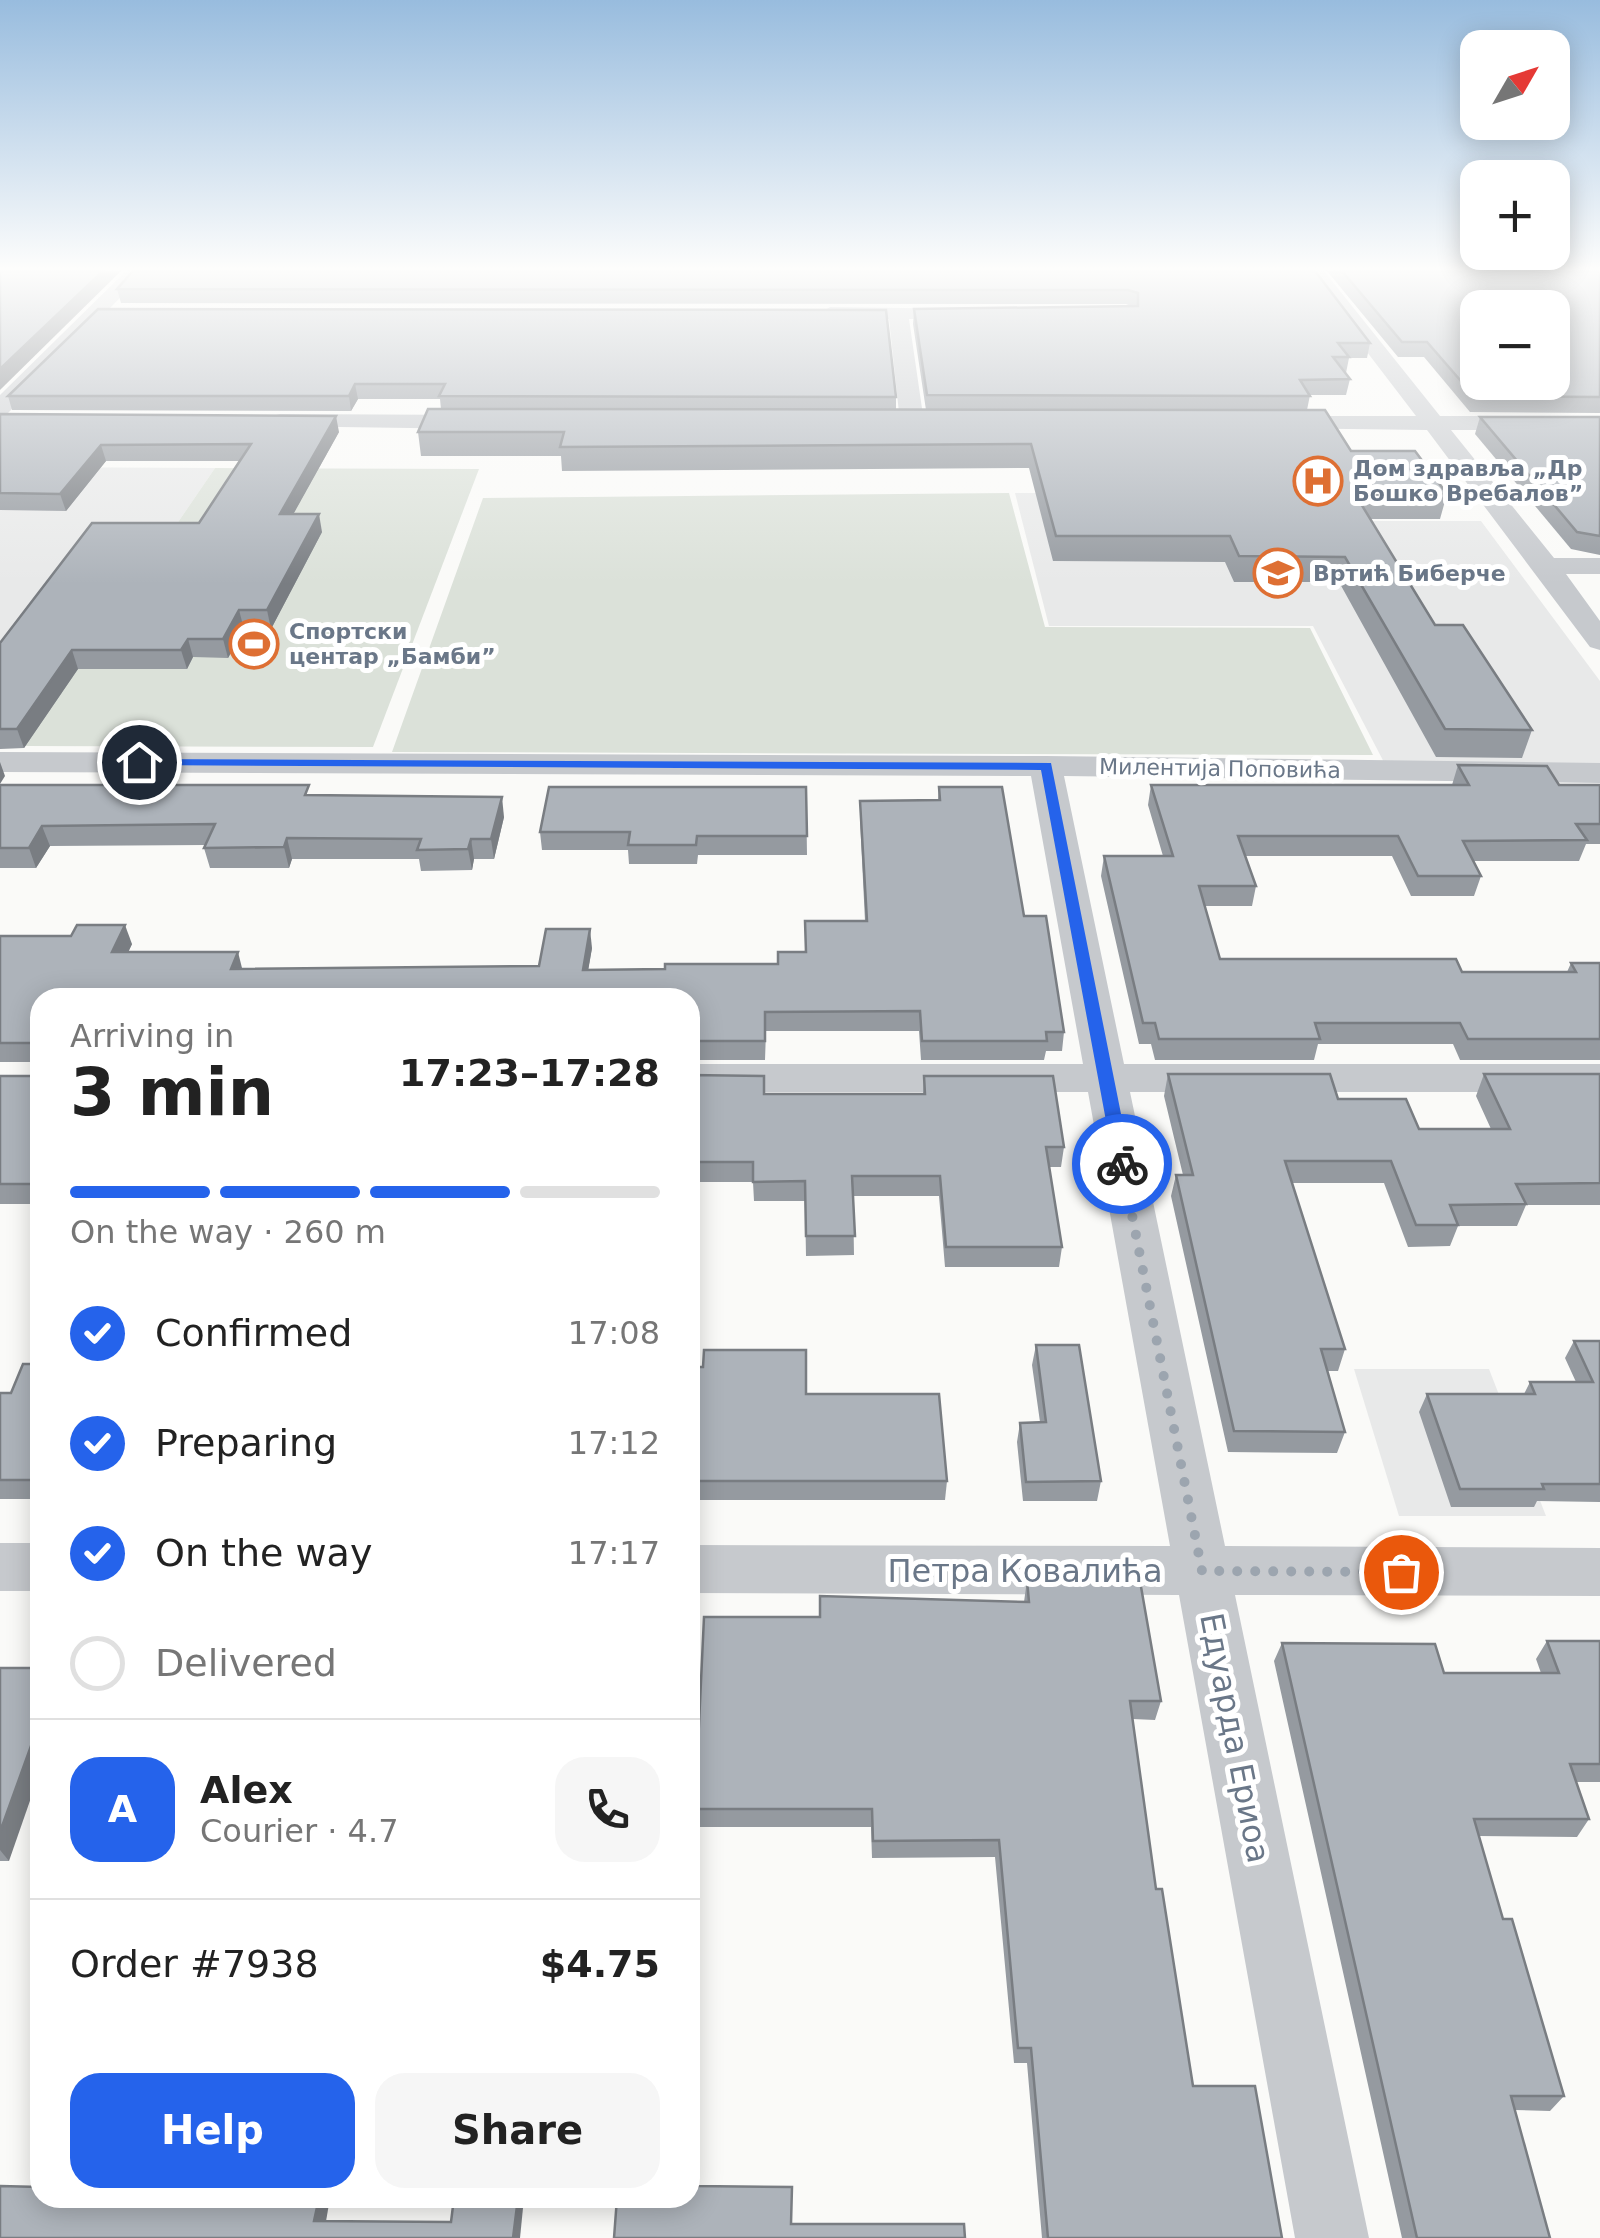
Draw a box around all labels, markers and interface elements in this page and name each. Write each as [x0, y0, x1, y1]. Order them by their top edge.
north arrow [1460, 30, 1570, 140]
map controls [1460, 30, 1570, 400]
button: + [1460, 160, 1570, 270]
button: − [1460, 290, 1570, 400]
hospital icon: Дом здравља „Др Бошко Вребалов” [1292, 455, 1344, 507]
place label: Дом здравља „Др Бошко Вребалов” [1353, 456, 1583, 506]
school or university icon: Вртић Биберче [1252, 547, 1304, 599]
place label: Вртић Биберче [1313, 561, 1506, 586]
sports icon: Спортски центар „Бамби” [228, 618, 280, 670]
place label: Спортски центар „Бамби” [289, 619, 496, 669]
pin [97, 720, 182, 805]
icon: home [112, 735, 167, 790]
street label: Милентија Поповића [1099, 754, 1341, 783]
text: Arriving in [70, 1017, 234, 1055]
text: 17:23–17:28 [399, 1051, 660, 1095]
text: 3 min [70, 1055, 274, 1130]
courier [1072, 1114, 1172, 1214]
icon: bike [1095, 1137, 1150, 1192]
text: On the way · 260 m [70, 1213, 386, 1251]
icon: check [70, 1306, 125, 1361]
text: Confirmed [155, 1311, 352, 1355]
text: 17:08 [568, 1314, 660, 1352]
icon: check [70, 1416, 125, 1471]
text: Preparing [155, 1421, 337, 1465]
text: 17:12 [568, 1424, 660, 1462]
icon: check [70, 1526, 125, 1581]
pin [1359, 1530, 1444, 1615]
text: On the way [155, 1531, 372, 1575]
text: 17:17 [568, 1534, 660, 1572]
icon: bag [1374, 1545, 1429, 1600]
street label: Петра Ковалића [888, 1552, 1162, 1590]
street label: Едуарда Ериоа [1192, 1610, 1278, 1866]
text: Delivered [155, 1641, 337, 1685]
button: phone [555, 1757, 660, 1862]
text: Alex [200, 1768, 293, 1812]
text: A [108, 1787, 137, 1831]
text: Courier · 4.7 [200, 1812, 399, 1850]
text: Order #7938 [70, 1942, 319, 1986]
text: $4.75 [540, 1942, 660, 1986]
button: Help [70, 2073, 355, 2188]
button: Share [375, 2073, 660, 2188]

